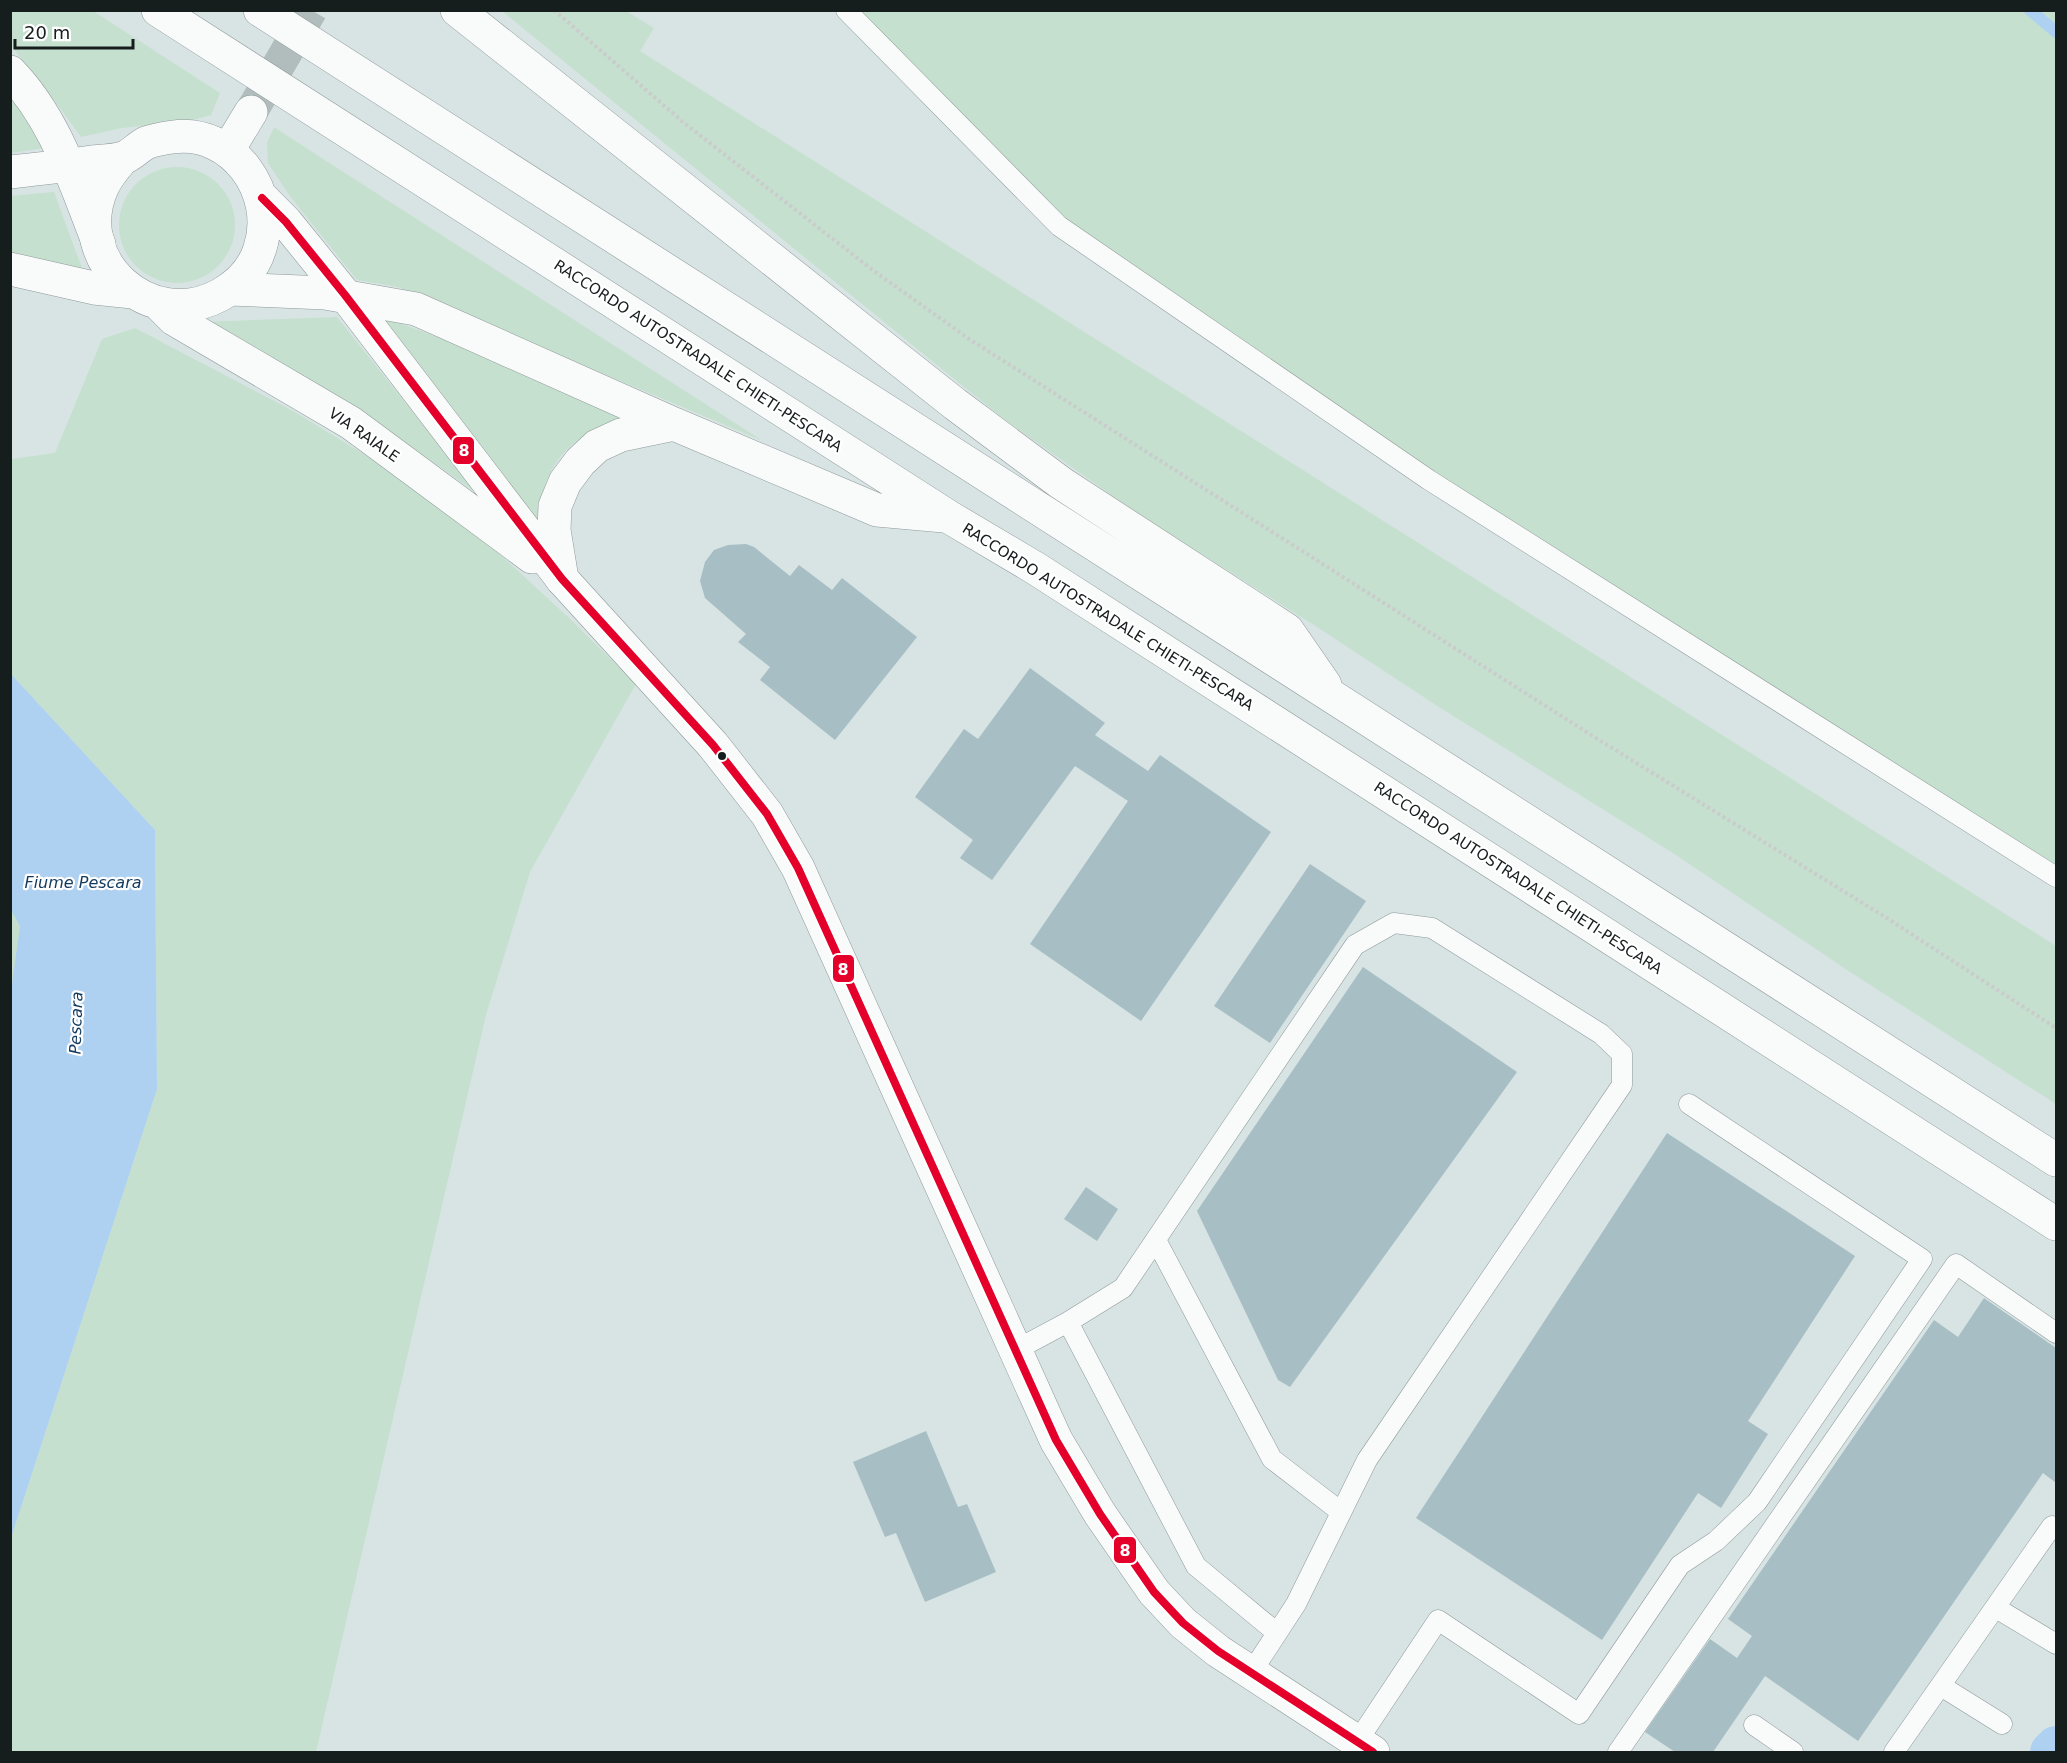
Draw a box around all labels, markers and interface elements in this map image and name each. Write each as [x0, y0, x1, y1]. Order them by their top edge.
scale bar [15, 12, 134, 50]
text: 20 m [24, 22, 70, 43]
street label: RACCORDO AUTOSTRADALE CHIETI-PESCARA [551, 256, 846, 456]
street label: VIA RAIALE [325, 404, 403, 466]
line badge: 8 [452, 436, 475, 465]
text: 8 [458, 441, 470, 460]
street label: RACCORDO AUTOSTRADALE CHIETI-PESCARA [959, 519, 1257, 715]
unlabelled marker [716, 750, 728, 762]
street label: RACCORDO AUTOSTRADALE CHIETI-PESCARA [1371, 778, 1666, 978]
water label: Fiume Pescara [24, 873, 142, 892]
line badge: 8 [832, 954, 855, 983]
text: 8 [837, 960, 849, 979]
water label: Pescara [65, 991, 87, 1055]
line badge: 8 [1113, 1536, 1137, 1564]
text: 8 [1119, 1541, 1131, 1560]

